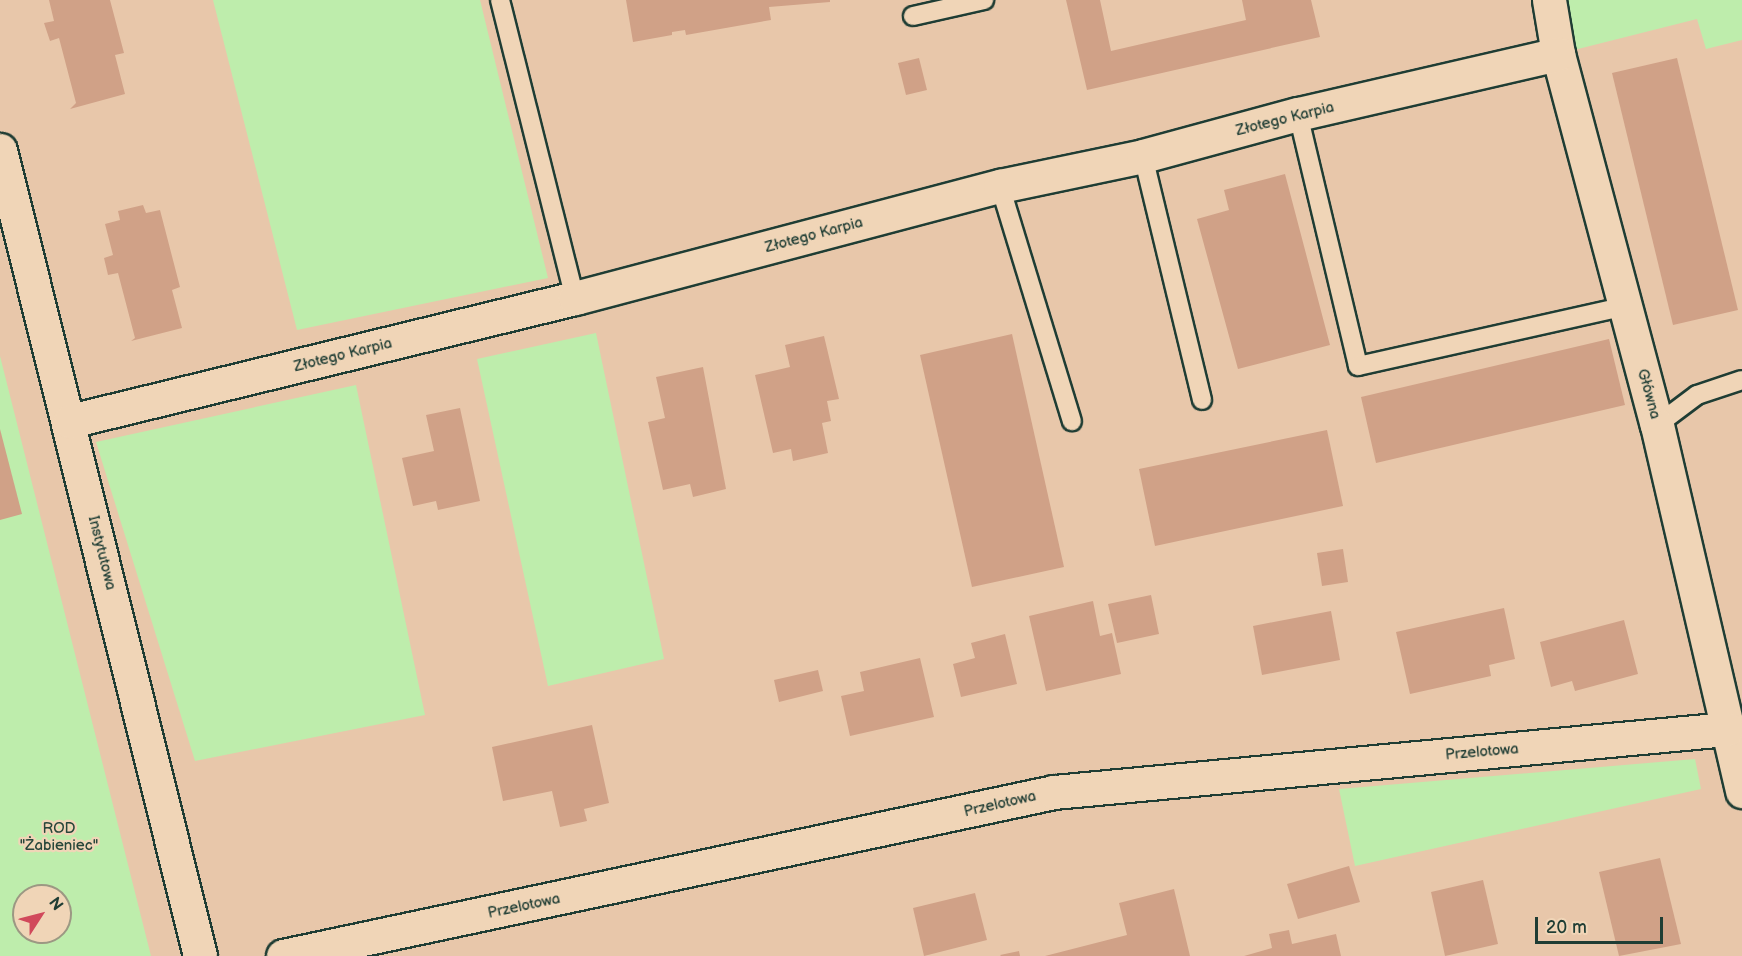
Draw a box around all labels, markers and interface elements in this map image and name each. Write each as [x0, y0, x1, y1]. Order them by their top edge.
street label: Złotego Karpia [1234, 98, 1336, 140]
street label: Złotego Karpia [763, 213, 865, 257]
street label: Złotego Karpia [292, 334, 394, 376]
street label: Główna [1634, 367, 1664, 421]
street label: Instytutowa [84, 514, 120, 592]
street label: Przelotowa [1445, 740, 1519, 764]
street label: Przelotowa [962, 787, 1038, 821]
park label: ROD "Żabieniec" [20, 819, 98, 854]
north arrow [12, 884, 72, 944]
street label: Przelotowa [486, 890, 562, 922]
text: N [44, 894, 67, 915]
scale bar [1538, 905, 1666, 943]
text: 20 m [1546, 917, 1587, 938]

